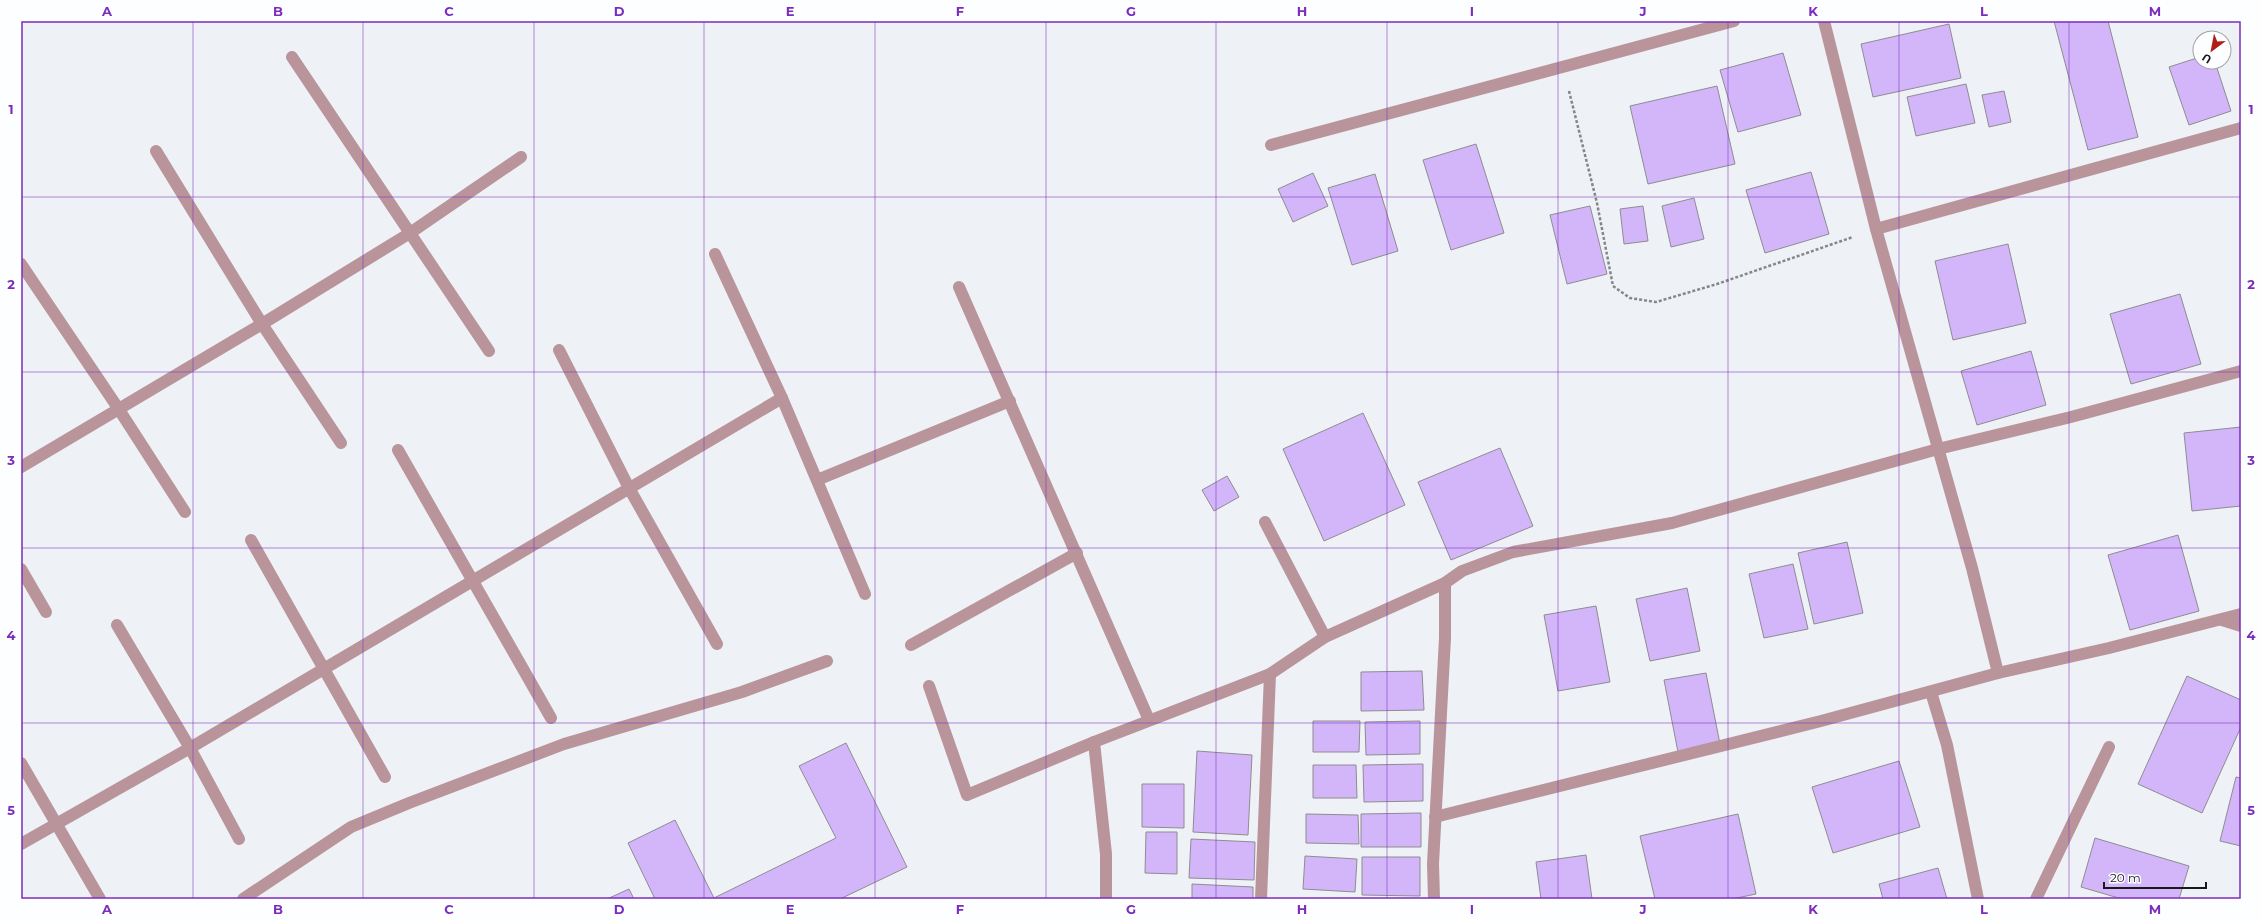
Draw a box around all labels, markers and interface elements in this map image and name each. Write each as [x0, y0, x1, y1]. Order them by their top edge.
text: A [101, 3, 113, 19]
text: B [273, 3, 283, 19]
text: C [444, 3, 454, 19]
text: D [614, 3, 625, 19]
text: E [786, 3, 795, 19]
text: F [956, 3, 964, 19]
text: G [1126, 3, 1136, 19]
text: H [1297, 3, 1307, 19]
text: I [1470, 3, 1474, 19]
text: J [1638, 3, 1647, 19]
text: K [1808, 3, 1818, 19]
text: L [1980, 3, 1988, 19]
text: M [2149, 3, 2161, 19]
north arrow [2192, 30, 2232, 70]
text: U [2199, 50, 2214, 67]
text: 1 [8, 101, 14, 117]
text: 1 [2248, 101, 2254, 117]
text: 2 [7, 276, 15, 292]
text: 2 [2247, 276, 2255, 292]
text: 3 [6, 452, 15, 468]
text: 3 [2246, 452, 2255, 468]
text: 4 [7, 627, 16, 643]
text: 4 [2247, 627, 2256, 643]
text: 5 [7, 802, 15, 818]
text: 5 [2247, 802, 2255, 818]
scale bar [2104, 864, 2206, 890]
text: 20 m [2110, 870, 2141, 885]
text: A [101, 901, 113, 917]
text: B [273, 901, 283, 917]
text: C [444, 901, 454, 917]
text: D [614, 901, 625, 917]
text: E [786, 901, 795, 917]
text: F [956, 901, 964, 917]
text: G [1126, 901, 1136, 917]
text: H [1297, 901, 1307, 917]
text: I [1470, 901, 1474, 917]
text: J [1638, 901, 1647, 917]
text: K [1808, 901, 1818, 917]
text: L [1980, 901, 1988, 917]
text: M [2149, 901, 2161, 917]

